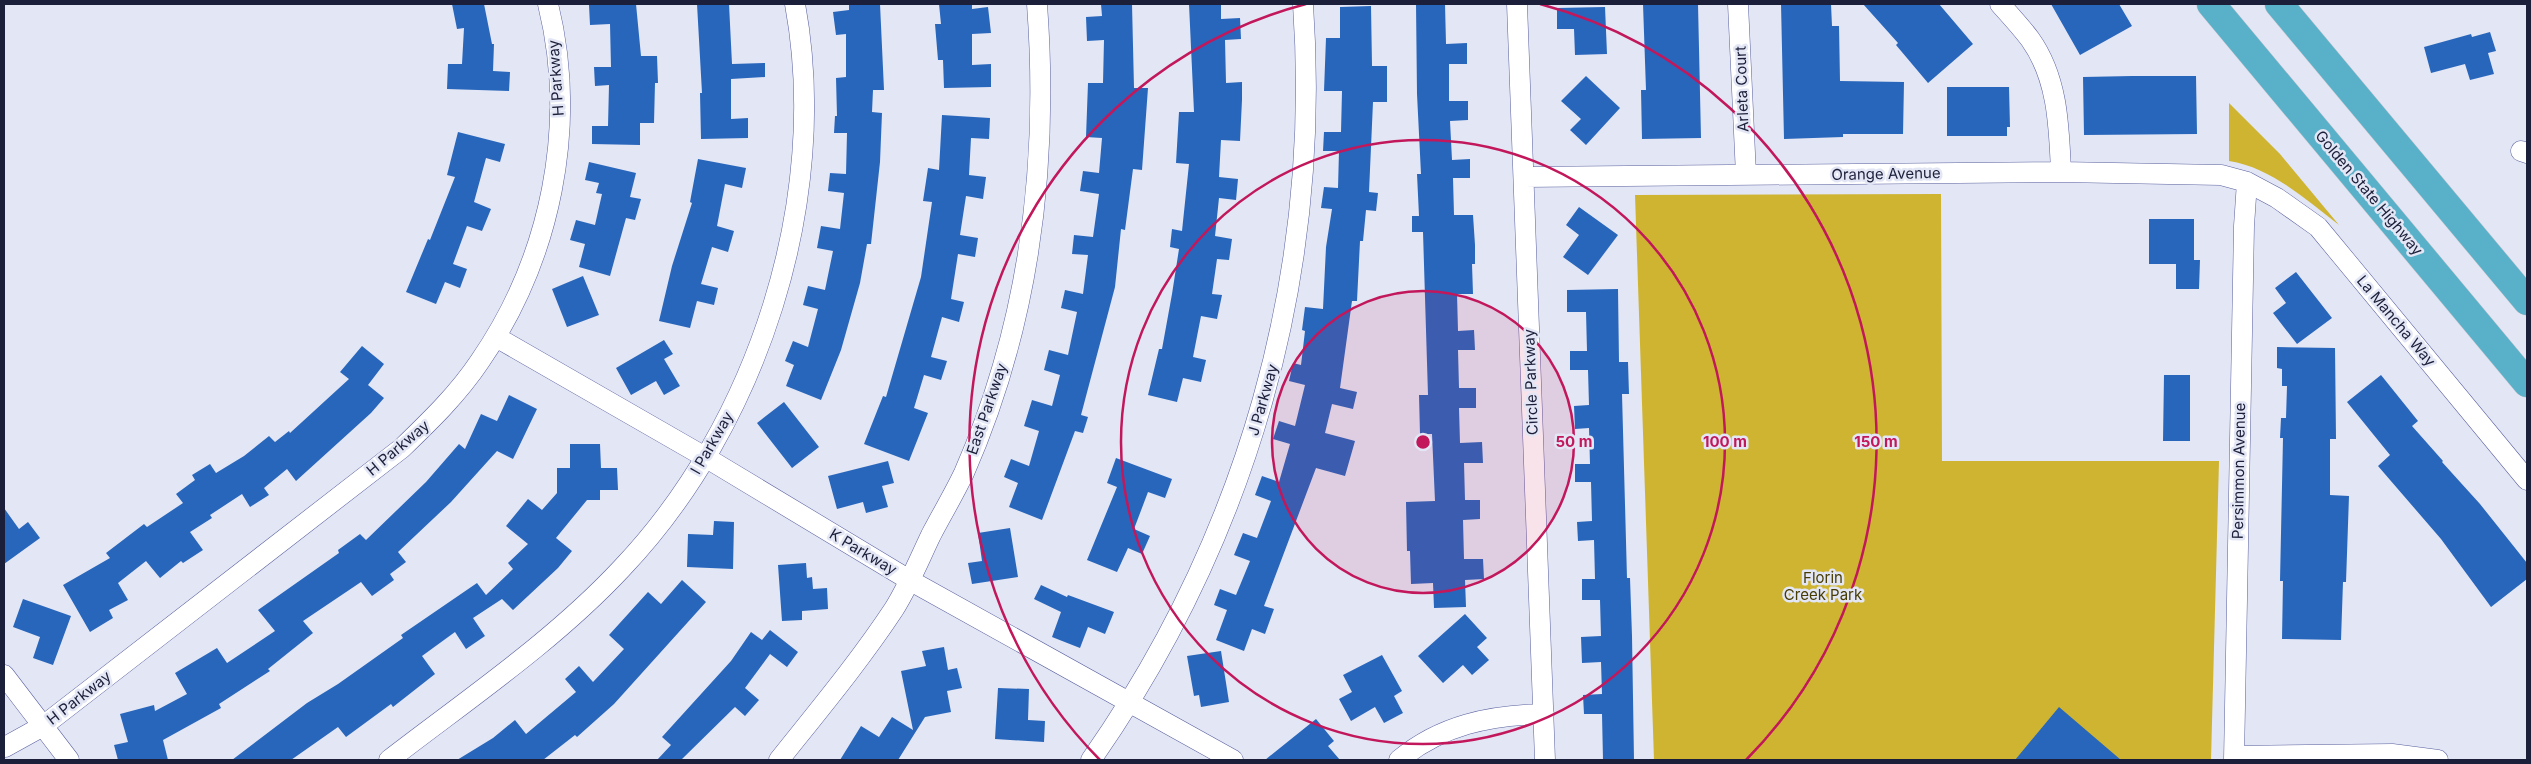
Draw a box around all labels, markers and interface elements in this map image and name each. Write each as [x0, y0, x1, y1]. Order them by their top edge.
street label: H Parkway [543, 39, 568, 117]
street label: Arleta Court [1731, 46, 1752, 132]
street label: Golden State Highway [2312, 126, 2428, 259]
street label: Orange Avenue [1831, 163, 1941, 184]
street label: La Mancha Way [2353, 271, 2440, 370]
street label: Circle Parkway [1519, 328, 1542, 435]
street label: East Parkway [962, 360, 1011, 457]
street label: J Parkway [1243, 361, 1282, 438]
street label: Persimmon Avenue [2228, 403, 2249, 539]
street label: I Parkway [686, 408, 737, 477]
street label: H Parkway [362, 415, 433, 479]
text: 50 m [1556, 432, 1592, 451]
text: 100 m [1703, 432, 1747, 451]
text: 150 m [1854, 432, 1898, 451]
centre of rings [1414, 433, 1432, 451]
street label: K Parkway [826, 524, 901, 579]
park label: Florin Creek Park [1784, 568, 1863, 604]
street label: H Parkway [43, 666, 115, 729]

